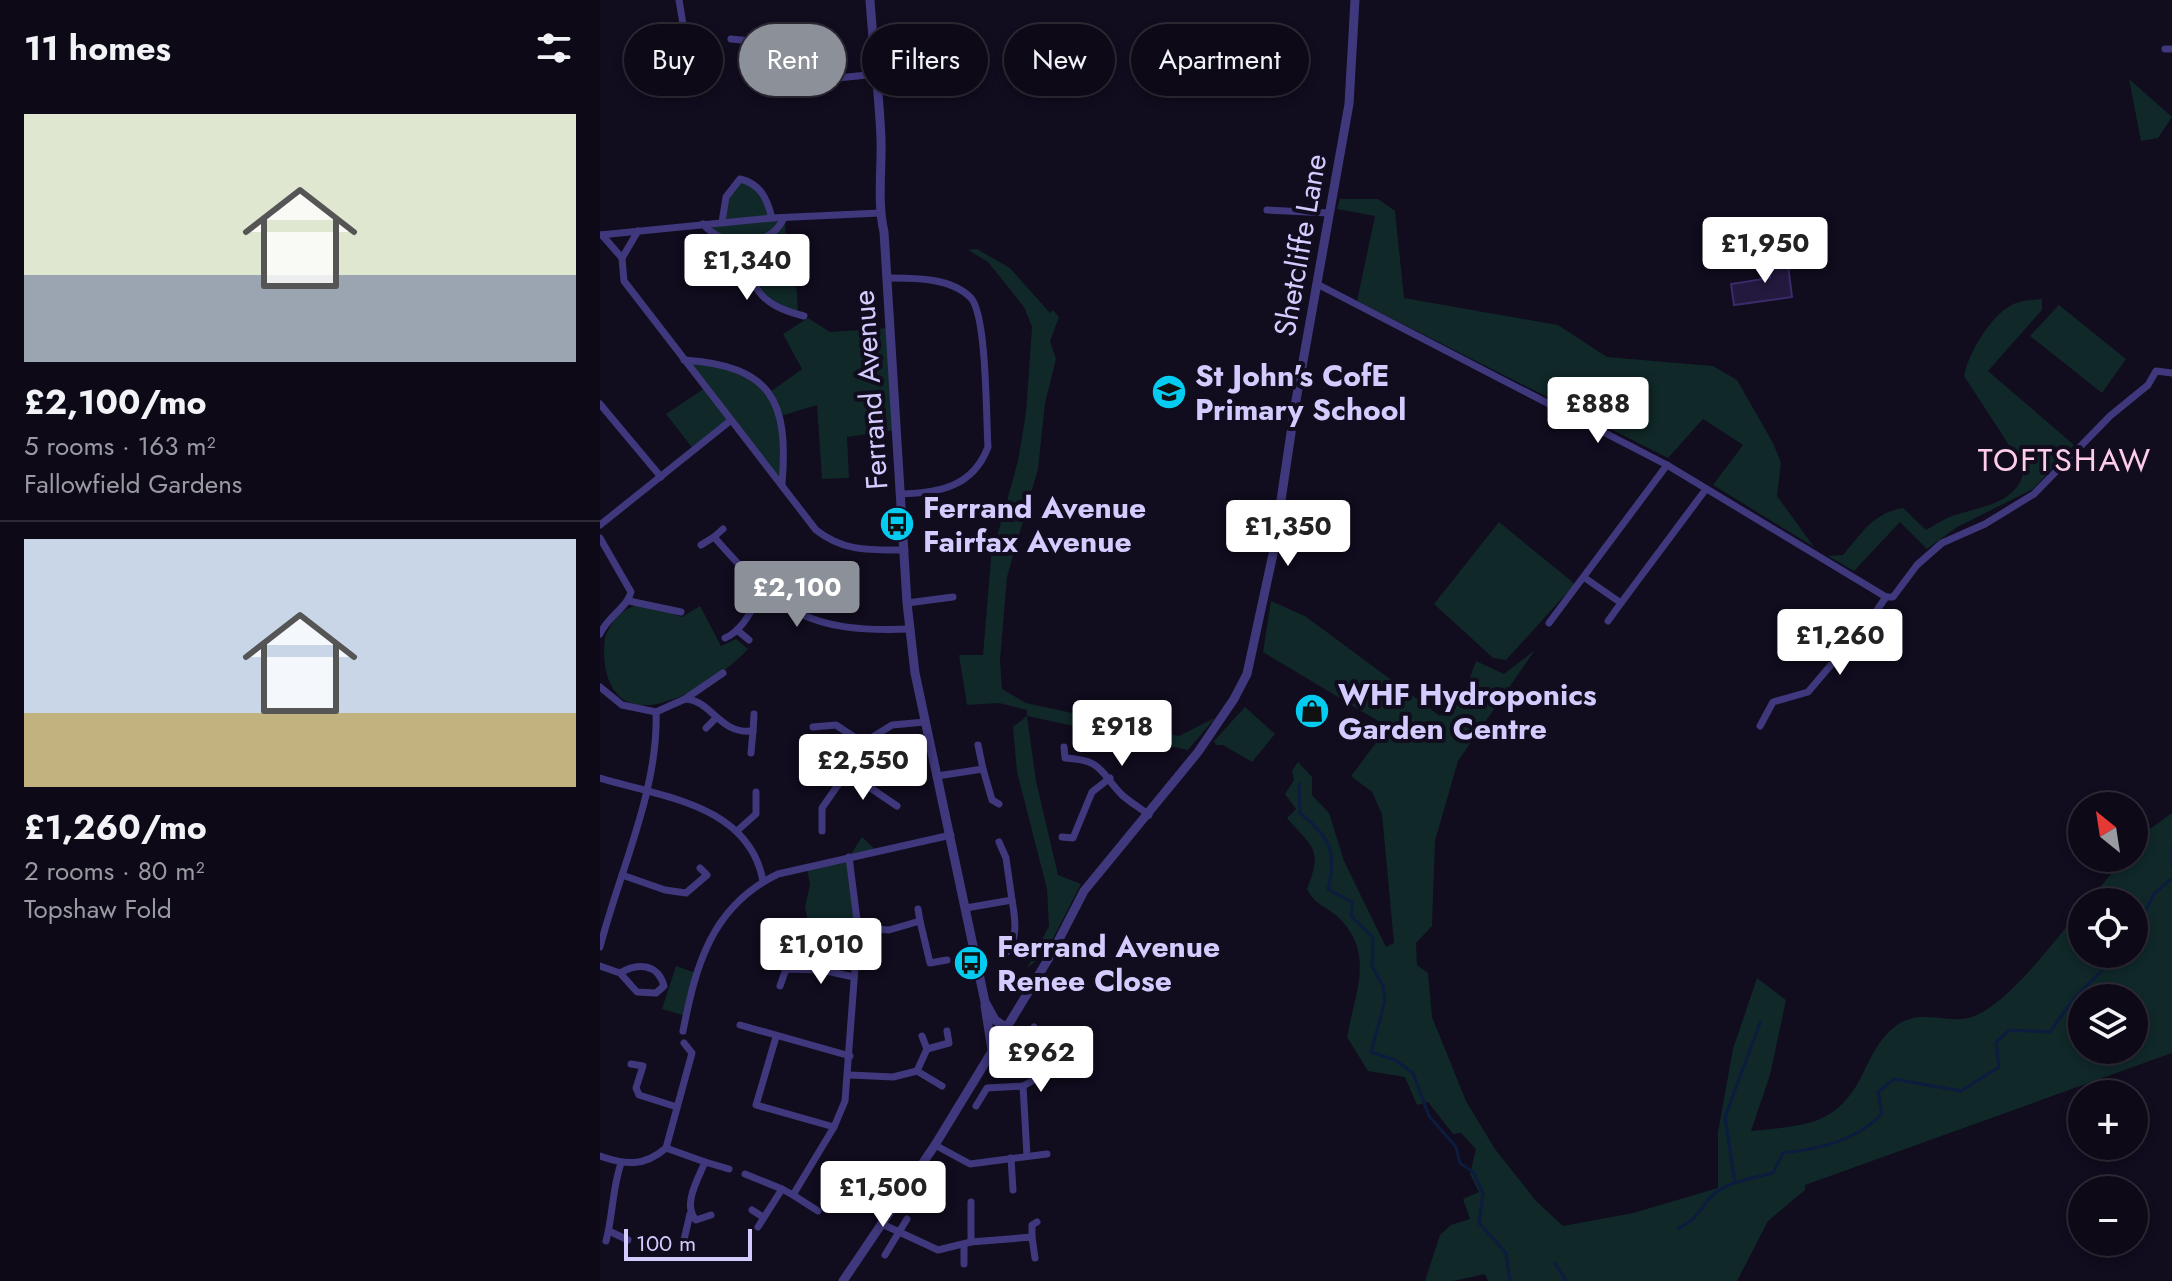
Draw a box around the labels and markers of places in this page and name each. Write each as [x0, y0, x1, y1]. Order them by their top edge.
pin: £1,950 [1700, 217, 1830, 285]
pin: £1,340 [682, 234, 812, 302]
place label: St John's CofE Primary School [1195, 354, 1406, 431]
school or university icon: St John's CofE Primary School [1150, 373, 1188, 411]
pin: £888 [1551, 377, 1645, 445]
place label: Ferrand Avenue Fairfax Avenue [923, 486, 1146, 563]
pin: £1,350 [1223, 500, 1353, 568]
bus stop icon: Ferrand Avenue Fairfax Avenue [878, 505, 916, 543]
pin: £2,100 [732, 561, 862, 629]
pin: £1,260 [1775, 609, 1905, 677]
place label: WHF Hydroponics Garden Centre [1338, 673, 1597, 750]
shop icon: WHF Hydroponics Garden Centre [1293, 692, 1331, 730]
pin: £918 [1075, 700, 1169, 768]
pin: £2,550 [798, 734, 928, 802]
pin: £1,010 [756, 918, 886, 986]
place label: Ferrand Avenue Renee Close [997, 925, 1220, 1002]
bus stop icon: Ferrand Avenue Renee Close [952, 944, 990, 982]
pin: £962 [994, 1026, 1088, 1094]
pin: £1,500 [818, 1161, 948, 1229]

